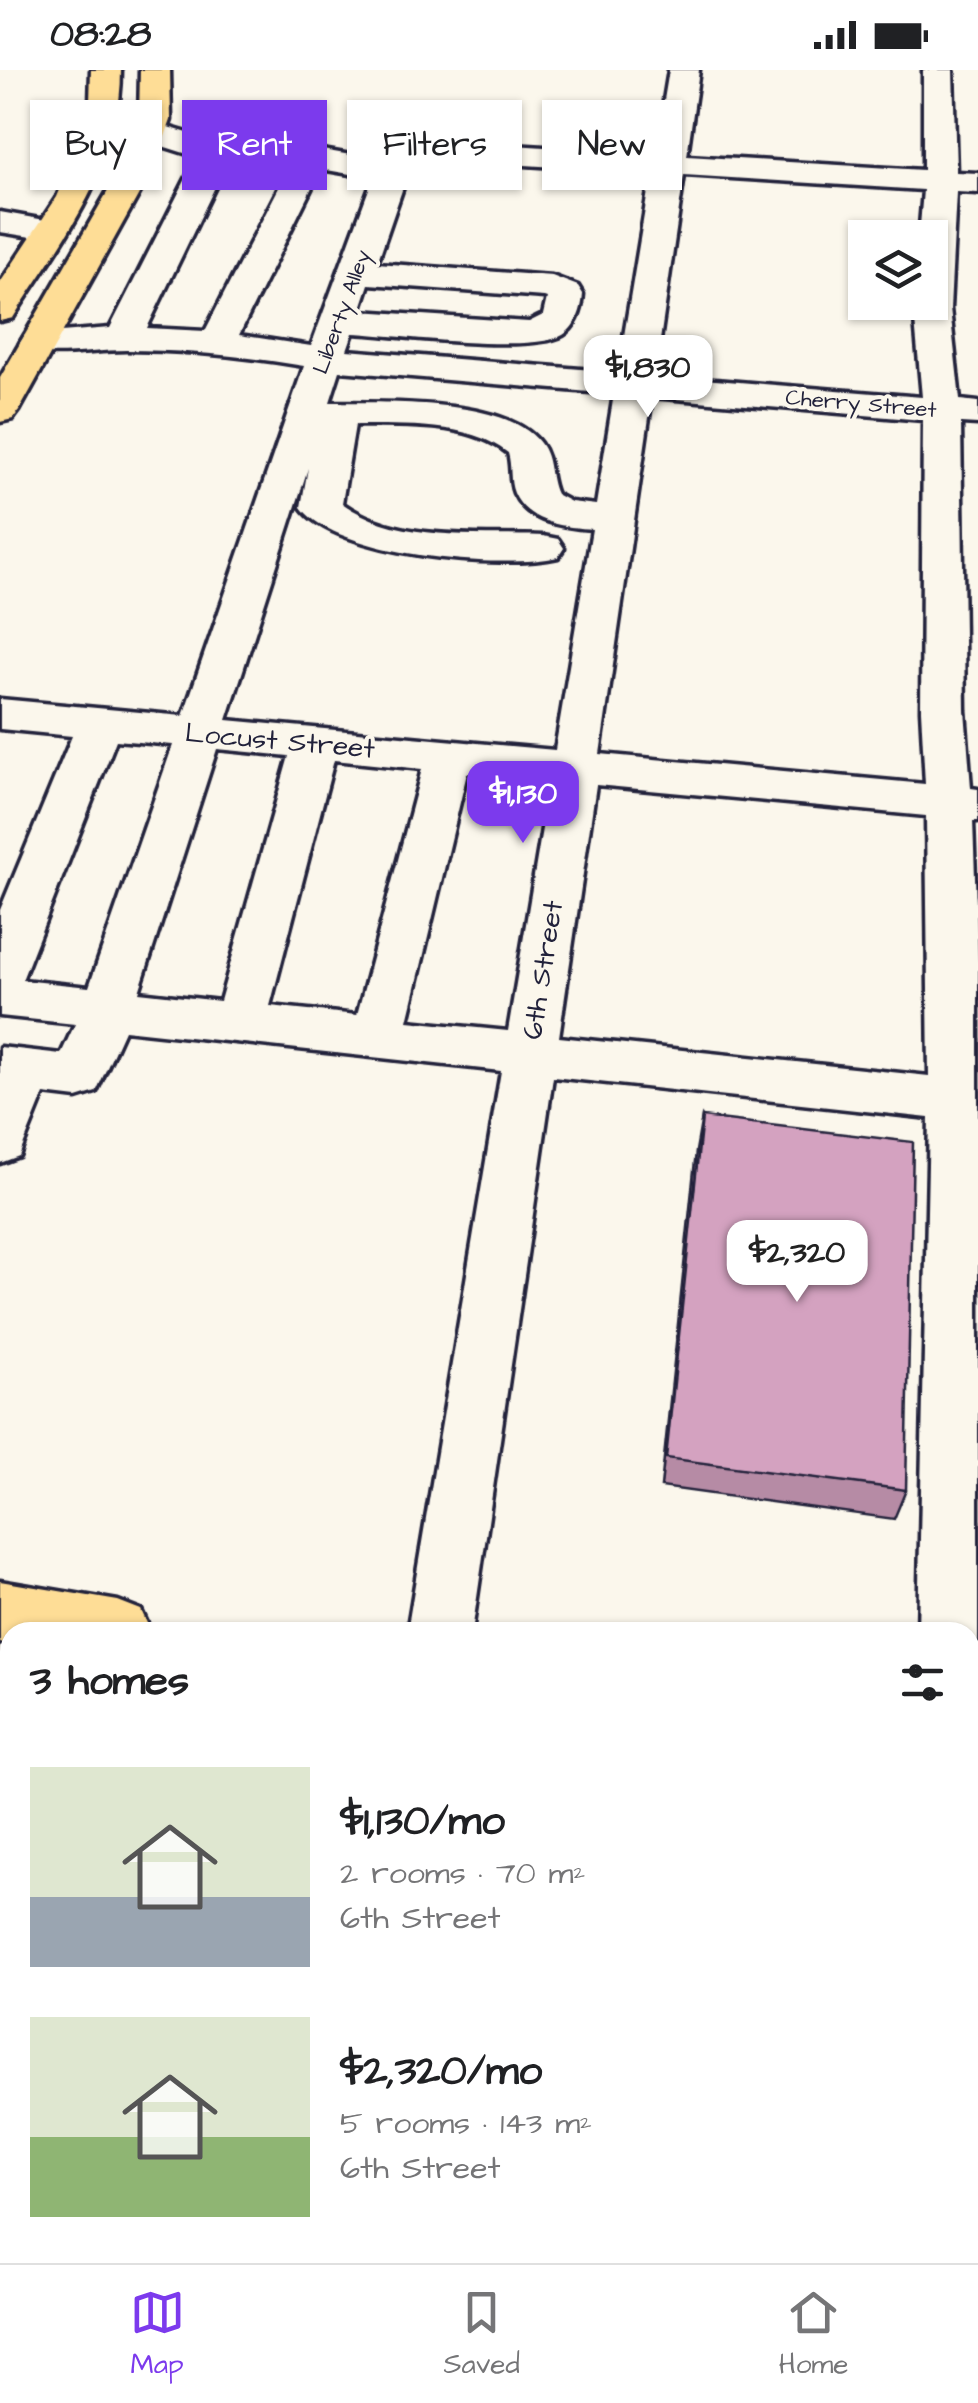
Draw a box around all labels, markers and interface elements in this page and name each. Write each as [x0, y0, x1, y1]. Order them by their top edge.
text: 08:28 [50, 9, 151, 61]
chip: Buy [30, 100, 162, 190]
chip: Rent [182, 100, 327, 190]
chip: Filters [347, 100, 522, 190]
chip: New [542, 100, 682, 190]
map controls [848, 220, 948, 320]
button: layers [848, 220, 948, 320]
street label: Liberty Alley [305, 246, 380, 379]
pin: $1,830 [567, 335, 729, 420]
text: $1,830 [606, 345, 690, 390]
street label: Cherry Street [784, 382, 938, 427]
street label: Locust Street [184, 713, 377, 769]
pin: $1,130 [442, 761, 604, 846]
text: $1,130 [489, 771, 557, 816]
street label: 6th Street [513, 897, 573, 1042]
pin: $2,320 [716, 1220, 878, 1305]
text: $2,320 [749, 1230, 845, 1275]
text: 3 homes [30, 1653, 189, 1711]
icon: filters [895, 1655, 950, 1710]
text: $1,130/mo [340, 1793, 505, 1851]
icon: home [110, 1807, 230, 1927]
text: 2 rooms · 70 m² [340, 1851, 585, 1896]
text: 6th Street [340, 1896, 500, 1941]
text: $2,320/mo [340, 2043, 542, 2101]
icon: home [110, 2057, 230, 2177]
text: 5 rooms · 143 m² [340, 2101, 592, 2146]
text: 6th Street [340, 2146, 500, 2191]
tab: Map [130, 2285, 185, 2384]
tab: Saved [444, 2285, 520, 2384]
tab: Home [779, 2285, 848, 2384]

